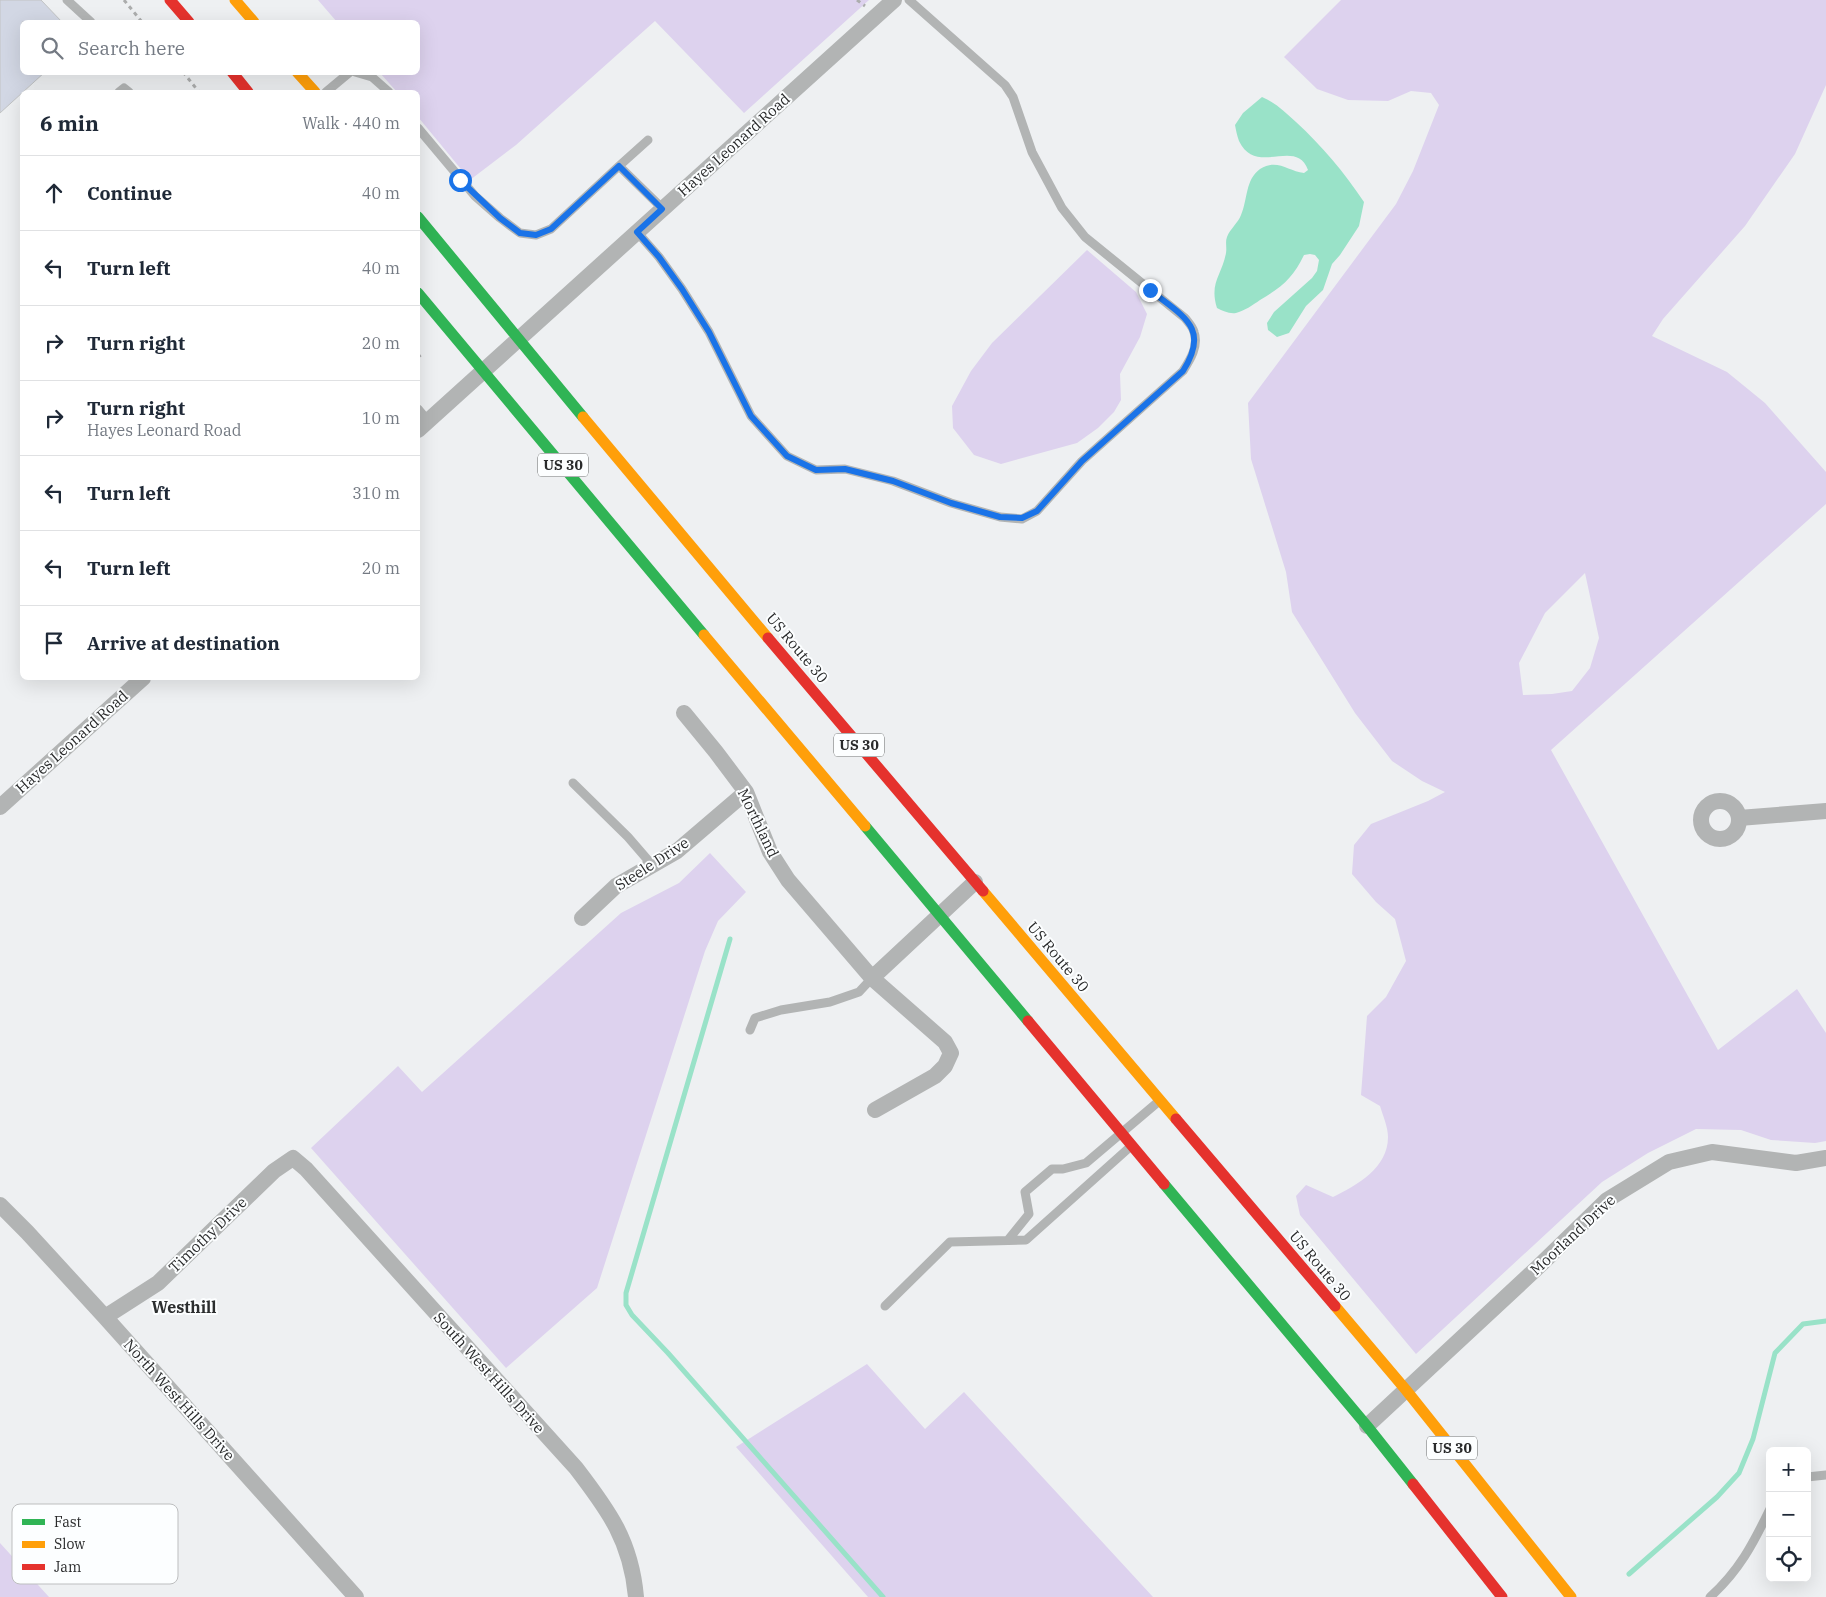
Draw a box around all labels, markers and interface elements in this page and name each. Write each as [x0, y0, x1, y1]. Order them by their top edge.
search box [20, 20, 420, 75]
icon: search [38, 34, 66, 62]
text: Search here [78, 36, 185, 60]
street label: Hayes Leonard Road [674, 89, 794, 200]
text: 6 min [40, 109, 99, 137]
text: Walk · 440 m [302, 113, 400, 133]
route start [449, 169, 472, 192]
icon: ahead [40, 179, 68, 207]
text: Continue [87, 181, 172, 205]
text: 40 m [362, 183, 400, 203]
icon: left [40, 254, 68, 282]
text: Turn left [87, 256, 170, 280]
text: 40 m [362, 258, 400, 278]
route end [1139, 279, 1162, 302]
icon: right [40, 329, 68, 357]
text: Turn right [87, 331, 185, 355]
text: 20 m [362, 333, 400, 353]
text: Turn right [87, 396, 185, 420]
icon: right [40, 404, 68, 432]
text: 10 m [362, 408, 400, 428]
text: Hayes Leonard Road [87, 420, 241, 440]
road number: US 30 [538, 454, 588, 476]
icon: left [40, 479, 68, 507]
text: Turn left [87, 481, 170, 505]
text: 310 m [352, 483, 400, 503]
icon: left [40, 554, 68, 582]
text: Turn left [87, 556, 170, 580]
text: 20 m [362, 558, 400, 578]
street label: US Route 30 [763, 609, 832, 687]
icon: arrive [40, 629, 68, 657]
text: Arrive at destination [87, 631, 280, 655]
street label: Hayes Leonard Road [12, 686, 132, 797]
road number: US 30 [834, 734, 884, 756]
street label: Morthland [734, 785, 783, 860]
street label: Steele Drive [611, 833, 692, 894]
street label: US Route 30 [1024, 918, 1093, 996]
street label: Moorland Drive [1526, 1190, 1619, 1279]
street label: Timothy Drive [165, 1193, 251, 1277]
street label: US Route 30 [1286, 1227, 1355, 1305]
district label: Westhill [152, 1297, 216, 1317]
street label: South West Hills Drive [430, 1308, 549, 1437]
street label: North West Hills Drive [120, 1335, 239, 1464]
road number: US 30 [1427, 1436, 1477, 1460]
map controls [1766, 1447, 1811, 1582]
button: + [1766, 1447, 1811, 1492]
button: − [1766, 1492, 1811, 1537]
legend [12, 1504, 178, 1584]
text: Fast [54, 1513, 82, 1531]
text: Slow [54, 1535, 85, 1553]
button: locate [1766, 1537, 1811, 1582]
text: Jam [54, 1558, 81, 1576]

